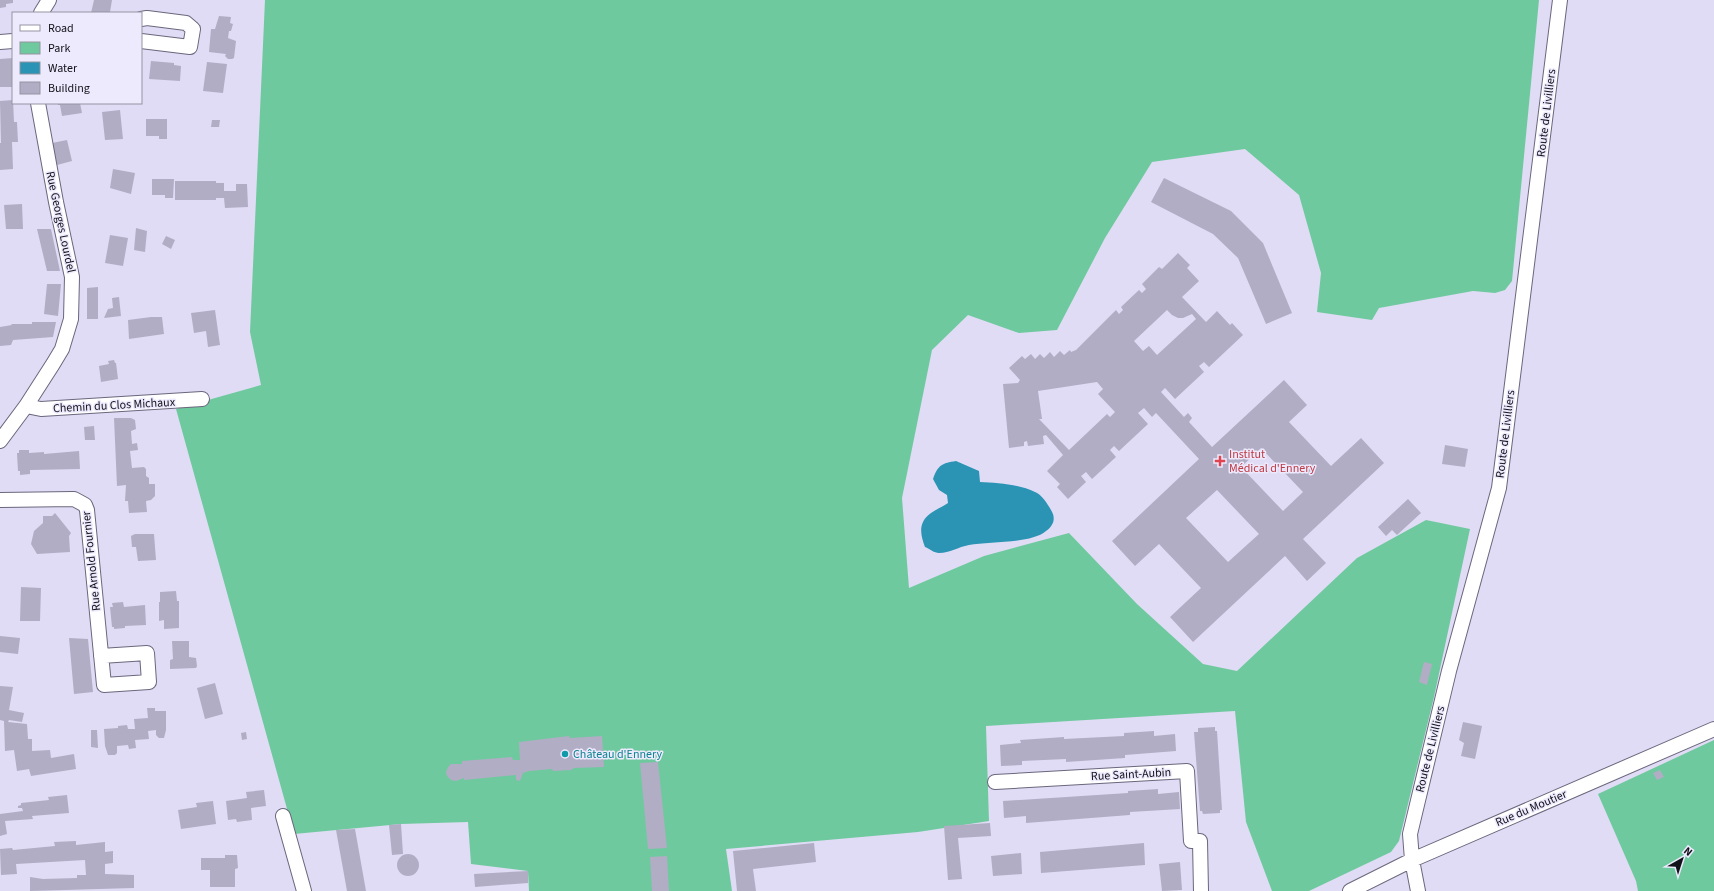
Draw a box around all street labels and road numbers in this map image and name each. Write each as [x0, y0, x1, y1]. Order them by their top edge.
street label: Route de Livilliers [1533, 68, 1560, 158]
street label: Rue Georges Lourdel [41, 170, 80, 274]
street label: Route de Livilliers [1492, 389, 1519, 479]
street label: Chemin du Clos Michaux [53, 394, 176, 417]
street label: Rue Arnold Fournier [78, 509, 105, 612]
street label: Route de Livilliers [1412, 704, 1449, 794]
street label: Rue Saint-Aubin [1090, 764, 1172, 785]
street label: Rue du Moutier [1493, 785, 1570, 831]

